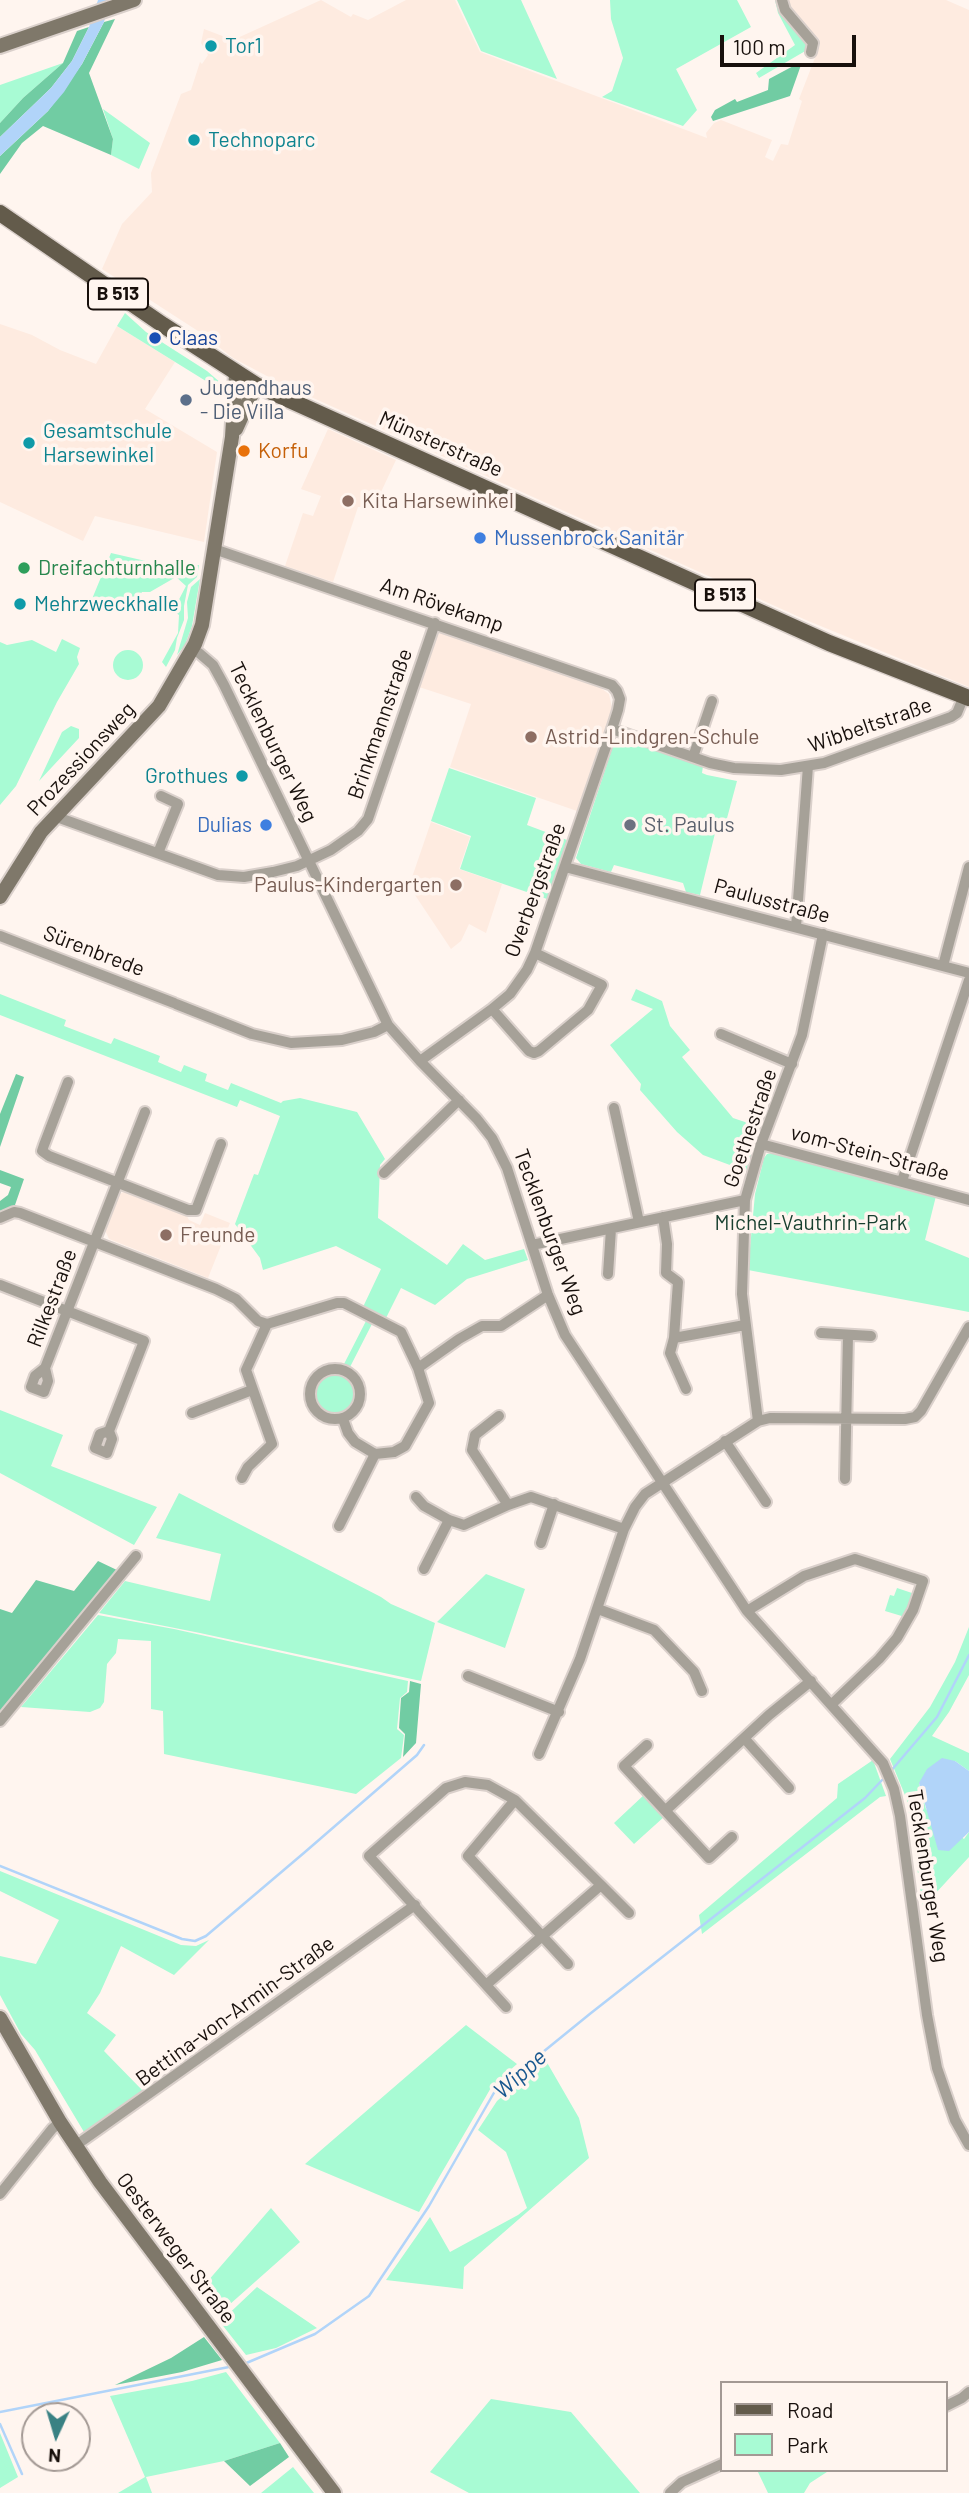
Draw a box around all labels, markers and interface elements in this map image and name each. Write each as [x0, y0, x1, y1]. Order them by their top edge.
scale bar [724, 21, 860, 65]
place label: Tor1 [225, 33, 262, 59]
text: 100 m [733, 34, 786, 59]
marker: Tor1 [203, 38, 219, 54]
place label: Technoparc [208, 127, 315, 153]
marker: Technoparc [186, 132, 202, 148]
road number: B 513 [88, 278, 148, 310]
place label: Claas [169, 325, 218, 351]
marker: Claas [147, 330, 163, 346]
place label: Jugendhaus - Die Villa [200, 375, 312, 425]
marker: Jugendhaus - Die Villa [178, 392, 194, 408]
street label: Münsterstraße [375, 405, 507, 483]
place label: Gesamtschule Harsewinkel [43, 418, 172, 468]
marker: Gesamtschule Harsewinkel [21, 435, 37, 451]
place label: Korfu [258, 438, 309, 464]
marker: Korfu [236, 443, 252, 459]
place label: Kita Harsewinkel [362, 488, 514, 514]
marker: Kita Harsewinkel [340, 493, 356, 509]
place label: Mussenbrock Sanitär [494, 525, 684, 551]
marker: Mussenbrock Sanitär [472, 530, 488, 546]
place label: Dreifachturnhalle [38, 555, 196, 581]
marker: Dreifachturnhalle [16, 560, 32, 576]
street label: Am Rövekamp [377, 572, 507, 638]
road number: B 513 [695, 580, 755, 610]
place label: Mehrzweckhalle [34, 591, 179, 617]
marker: Mehrzweckhalle [12, 596, 28, 612]
street label: Brinkmannstraße [342, 645, 418, 803]
street label: Tecklenburger Weg [223, 658, 323, 826]
street label: Wibbeltstraße [805, 692, 935, 758]
street label: Prozessionsweg [22, 697, 140, 821]
place label: Astrid-Lindgren-Schule [545, 724, 759, 750]
marker: Astrid-Lindgren-Schule [523, 729, 539, 745]
place label: Grothues [145, 763, 228, 789]
marker: Grothues [234, 768, 250, 784]
place label: Dulias [197, 812, 252, 838]
place label: St. Paulus [644, 812, 734, 838]
marker: Dulias [258, 817, 274, 833]
marker: St. Paulus [622, 817, 638, 833]
street label: Overbergstraße [499, 819, 571, 961]
place label: Paulus-Kindergarten [254, 872, 442, 898]
street label: Paulusstraße [711, 873, 833, 929]
marker: Paulus-Kindergarten [448, 877, 464, 893]
street label: Sürenbrede [40, 920, 148, 982]
street label: Goethestraße [718, 1065, 782, 1191]
street label: vom-Stein-Straße [788, 1120, 952, 1186]
street label: Tecklenburger Weg [508, 1146, 592, 1318]
park label: Michel-Vauthrin-Park [715, 1210, 907, 1236]
place label: Freunde [180, 1222, 255, 1248]
marker: Freunde [158, 1227, 174, 1243]
street label: Rilkestraße [22, 1245, 82, 1351]
street label: Tecklenburger Weg [902, 1788, 954, 1964]
street label: Bettina-von-Armin-Straße [131, 1931, 339, 2091]
water label: Wippe [488, 2043, 552, 2105]
street label: Oesterweger Straße [111, 2168, 241, 2328]
legend [720, 2381, 948, 2472]
text: Road [787, 2397, 833, 2422]
north arrow [21, 2402, 91, 2472]
text: Park [787, 2432, 828, 2457]
text: N [48, 2445, 62, 2468]

